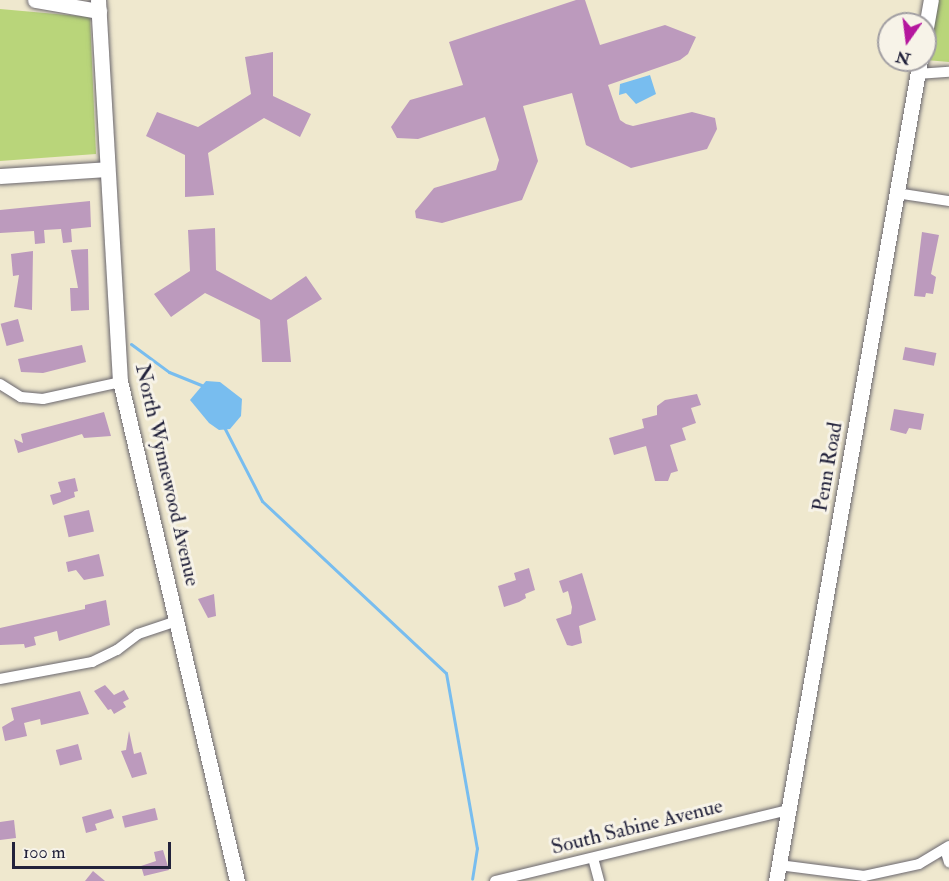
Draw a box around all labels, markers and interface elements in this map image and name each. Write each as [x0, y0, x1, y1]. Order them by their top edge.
north arrow [877, 12, 937, 72]
text: N [894, 46, 913, 69]
street label: North Wynnewood Avenue [129, 361, 205, 589]
street label: Penn Road [808, 420, 848, 514]
street label: South Sabine Avenue [549, 794, 725, 860]
scale bar [15, 830, 174, 868]
text: 100 m [23, 841, 66, 864]

